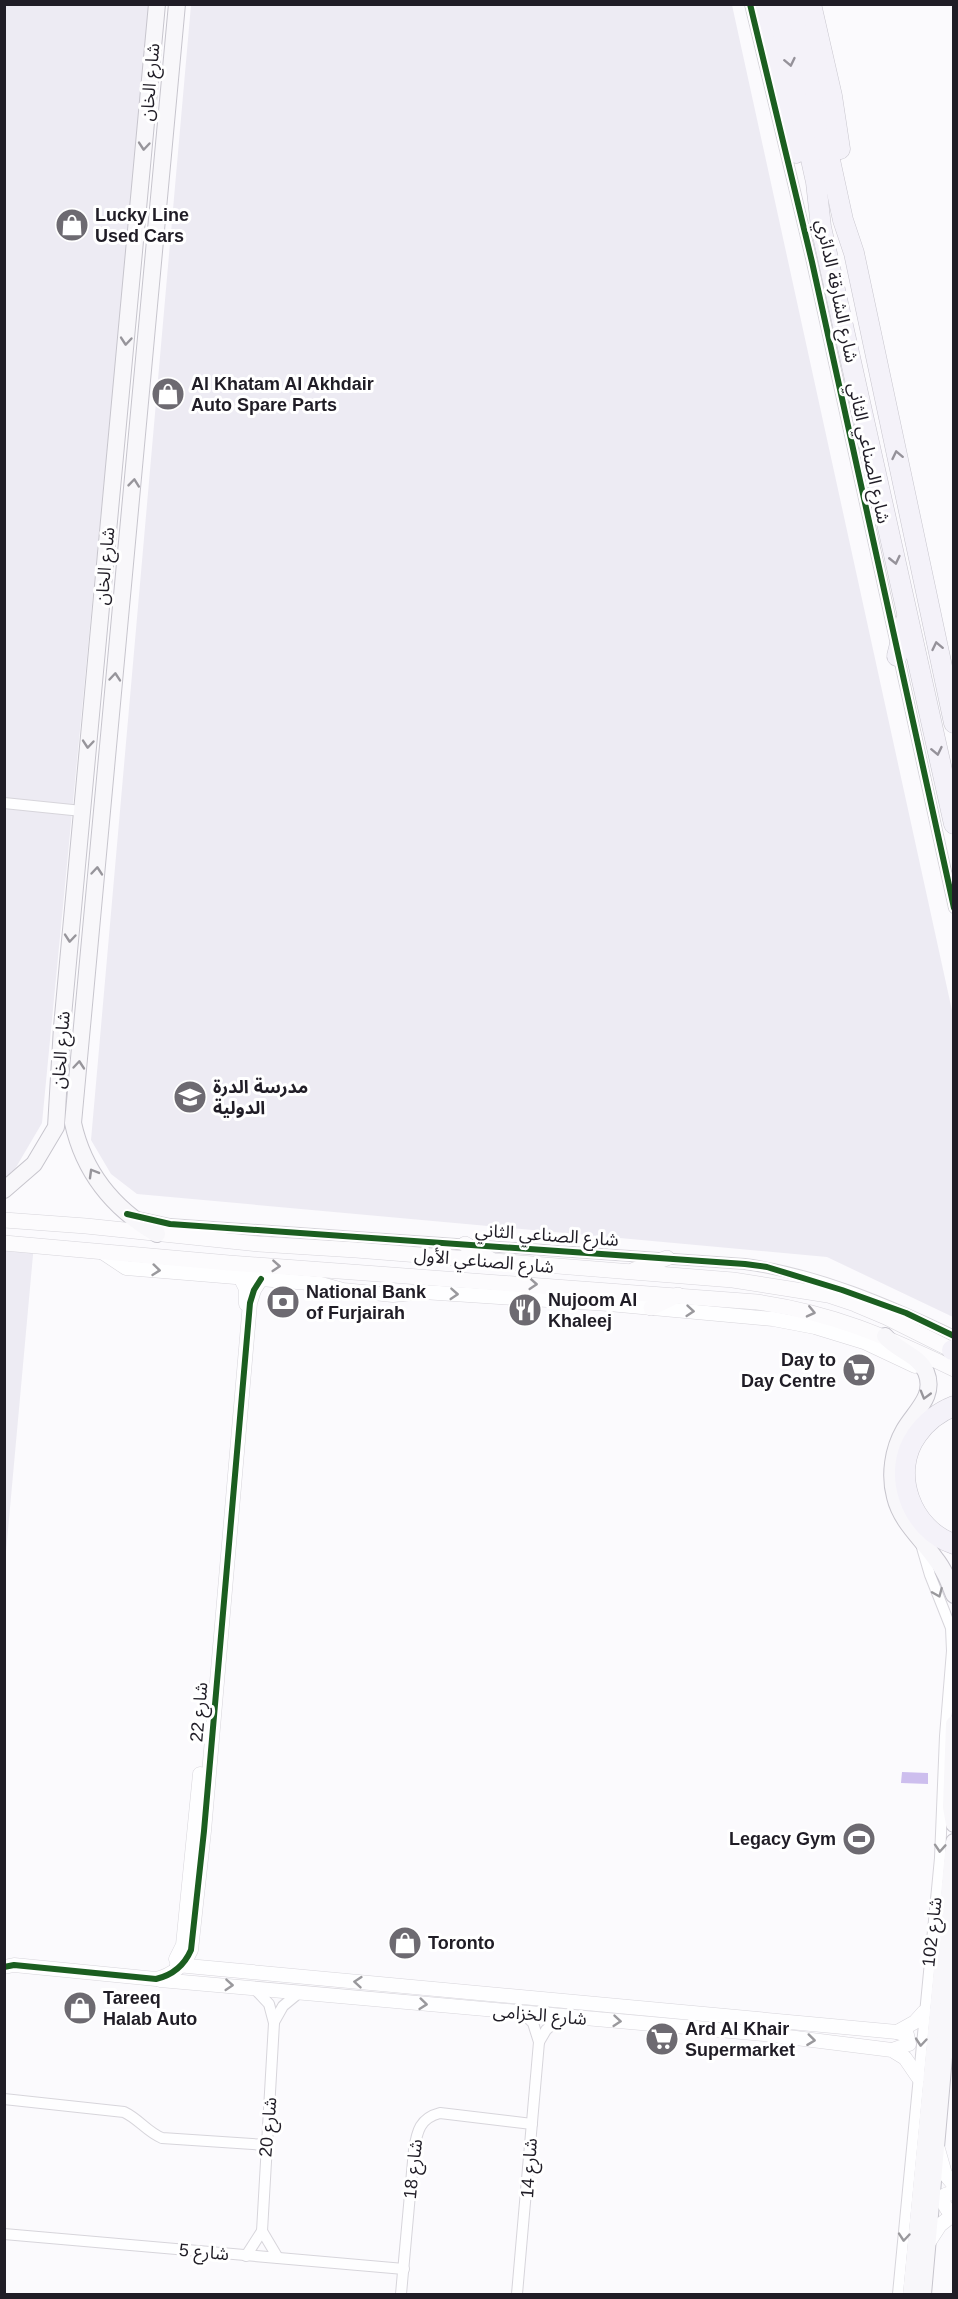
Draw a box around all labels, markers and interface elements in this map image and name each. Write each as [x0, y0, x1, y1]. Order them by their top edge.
street label: شارع الخان [137, 42, 167, 122]
one-way arrow [782, 56, 795, 66]
one-way arrow [138, 142, 151, 151]
place label: Lucky Line Used Cars [95, 205, 189, 246]
shop icon: Lucky Line Used Cars [54, 207, 90, 243]
street label: شارع الشارقة الدائري [808, 218, 862, 365]
one-way arrow [120, 336, 133, 345]
place label: Al Khatam Al Akhdair Auto Spare Parts [191, 374, 374, 415]
shop icon: Al Khatam Al Akhdair Auto Spare Parts [150, 376, 186, 412]
street label: شارع الصناعي الثاني [840, 381, 894, 526]
one-way arrow [891, 450, 904, 460]
one-way arrow [127, 478, 140, 487]
street label: شارع الخان [92, 526, 122, 606]
one-way arrow [888, 555, 901, 565]
one-way arrow [931, 641, 944, 651]
one-way arrow [108, 672, 121, 681]
one-way arrow [82, 739, 95, 748]
one-way arrow [930, 745, 943, 755]
one-way arrow [90, 866, 103, 875]
one-way arrow [64, 933, 77, 943]
street label: شارع الخان [48, 1010, 78, 1090]
one-way arrow [72, 1060, 85, 1070]
place label: مدرسة الدرة الدولية [213, 1077, 308, 1118]
school or university icon: مدرسة الدرة الدولية [172, 1079, 208, 1115]
one-way arrow [88, 1169, 100, 1179]
street label: شارع الصناعي الثاني [474, 1220, 619, 1254]
street label: شارع الصناعي الأول [413, 1245, 555, 1281]
one-way arrow [272, 1260, 281, 1273]
one-way arrow [151, 1263, 160, 1276]
one-way arrow [529, 1277, 538, 1290]
place label: National Bank of Furjairah [306, 1282, 427, 1323]
bank icon: National Bank of Furjairah [265, 1284, 301, 1320]
one-way arrow [449, 1288, 458, 1301]
place label: Nujoom Al Khaleej [548, 1290, 637, 1331]
restaurant icon: Nujoom Al Khaleej [507, 1292, 543, 1328]
one-way arrow [685, 1304, 694, 1317]
one-way arrow [806, 1305, 816, 1318]
place label: Day to Day Centre [741, 1350, 836, 1391]
supermarket icon: Day to Day Centre [841, 1352, 877, 1388]
one-way arrow [920, 1390, 932, 1400]
one-way arrow [931, 1587, 943, 1598]
street label: شارع 22 [186, 1681, 216, 1743]
sports icon: Legacy Gym [841, 1821, 877, 1857]
place label: Legacy Gym [729, 1829, 836, 1849]
one-way arrow [934, 1844, 947, 1853]
street label: شارع 102 [918, 1896, 950, 1968]
shop icon: Toronto [387, 1925, 423, 1961]
place label: Toronto [428, 1933, 495, 1953]
one-way arrow [353, 1976, 362, 1989]
one-way arrow [224, 1979, 233, 1992]
place label: Tareeq Halab Auto [103, 1988, 197, 2029]
shop icon: Tareeq Halab Auto [62, 1990, 98, 2026]
one-way arrow [418, 1997, 427, 2010]
street label: شارع الخزامى [492, 2001, 588, 2033]
one-way arrow [612, 2015, 621, 2028]
place label: Ard Al Khair Supermarket [685, 2019, 795, 2060]
supermarket icon: Ard Al Khair Supermarket [644, 2021, 680, 2057]
one-way arrow [806, 2034, 815, 2046]
one-way arrow [915, 2038, 928, 2047]
street label: شارع 20 [255, 2096, 285, 2158]
street label: شارع 14 [517, 2137, 545, 2199]
street label: شارع 18 [400, 2138, 430, 2200]
one-way arrow [897, 2232, 910, 2241]
street label: شارع 5 [178, 2240, 230, 2268]

